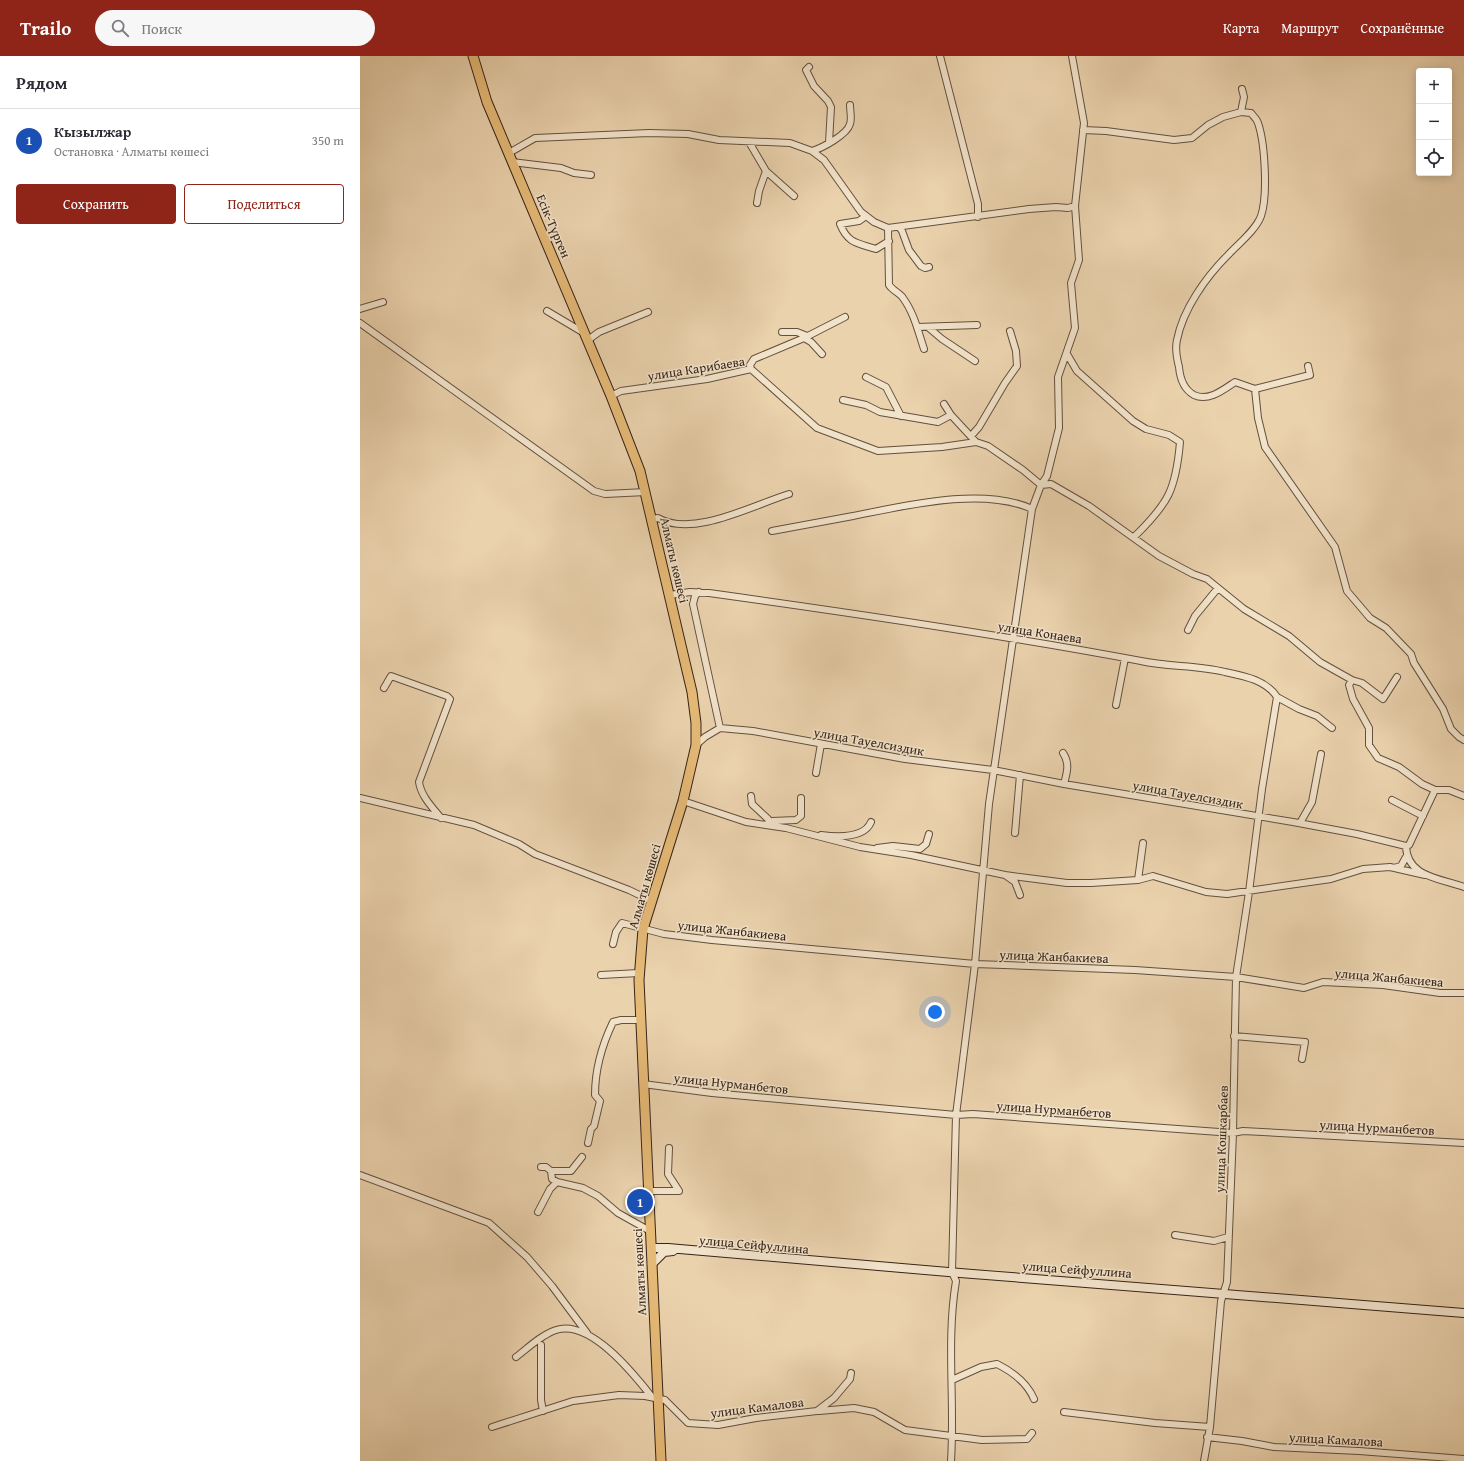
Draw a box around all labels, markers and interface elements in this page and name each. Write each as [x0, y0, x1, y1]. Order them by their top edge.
search box [95, 10, 375, 46]
text: Trailo [20, 14, 71, 42]
icon: search [109, 17, 131, 39]
text: Поиск [141, 18, 182, 39]
text: Карта [1223, 18, 1259, 38]
text: Маршрут [1281, 18, 1339, 38]
text: Сохранённые [1361, 18, 1444, 38]
map controls [1416, 68, 1452, 176]
button: + [1416, 68, 1452, 104]
text: Рядом [16, 70, 67, 95]
button: − [1416, 104, 1452, 140]
text: Кызылжар [54, 121, 131, 142]
text: 1 [26, 131, 32, 150]
text: 350 m [312, 131, 344, 150]
button: locate [1416, 140, 1452, 176]
text: Остановка · Алматы көшесі [54, 142, 209, 161]
button: Сохранить [16, 184, 176, 224]
button: Поделиться [184, 184, 344, 224]
street label: Есік-Түрген [532, 191, 576, 261]
street label: улица Карибаева [645, 351, 747, 386]
street label: Алматы көшесі [655, 515, 694, 605]
street label: улица Конаева [996, 616, 1084, 649]
street label: улица Тауелсиздик [811, 722, 926, 761]
street label: улица Тауелсиздик [1130, 775, 1245, 814]
street label: Алматы көшесі [623, 841, 666, 931]
street label: улица Жанбакиева [676, 915, 788, 946]
street label: улица Жанбакиева [998, 945, 1110, 968]
street label: улица Жанбакиева [1333, 963, 1445, 992]
your location [925, 1002, 945, 1022]
street label: улица Нурманбетов [672, 1068, 789, 1099]
street label: улица Кошкарбаев [1210, 1085, 1233, 1194]
street label: улица Нурманбетов [995, 1096, 1112, 1123]
street label: улица Нурманбетов [1318, 1115, 1435, 1140]
pin: 1 [627, 1187, 653, 1217]
street label: Алматы көшесі [628, 1227, 651, 1316]
street label: улица Сейфуллина [697, 1230, 810, 1259]
street label: улица Сейфуллина [1020, 1256, 1133, 1283]
street label: улица Камалова [708, 1392, 806, 1423]
street label: улица Камалова [1288, 1428, 1384, 1451]

